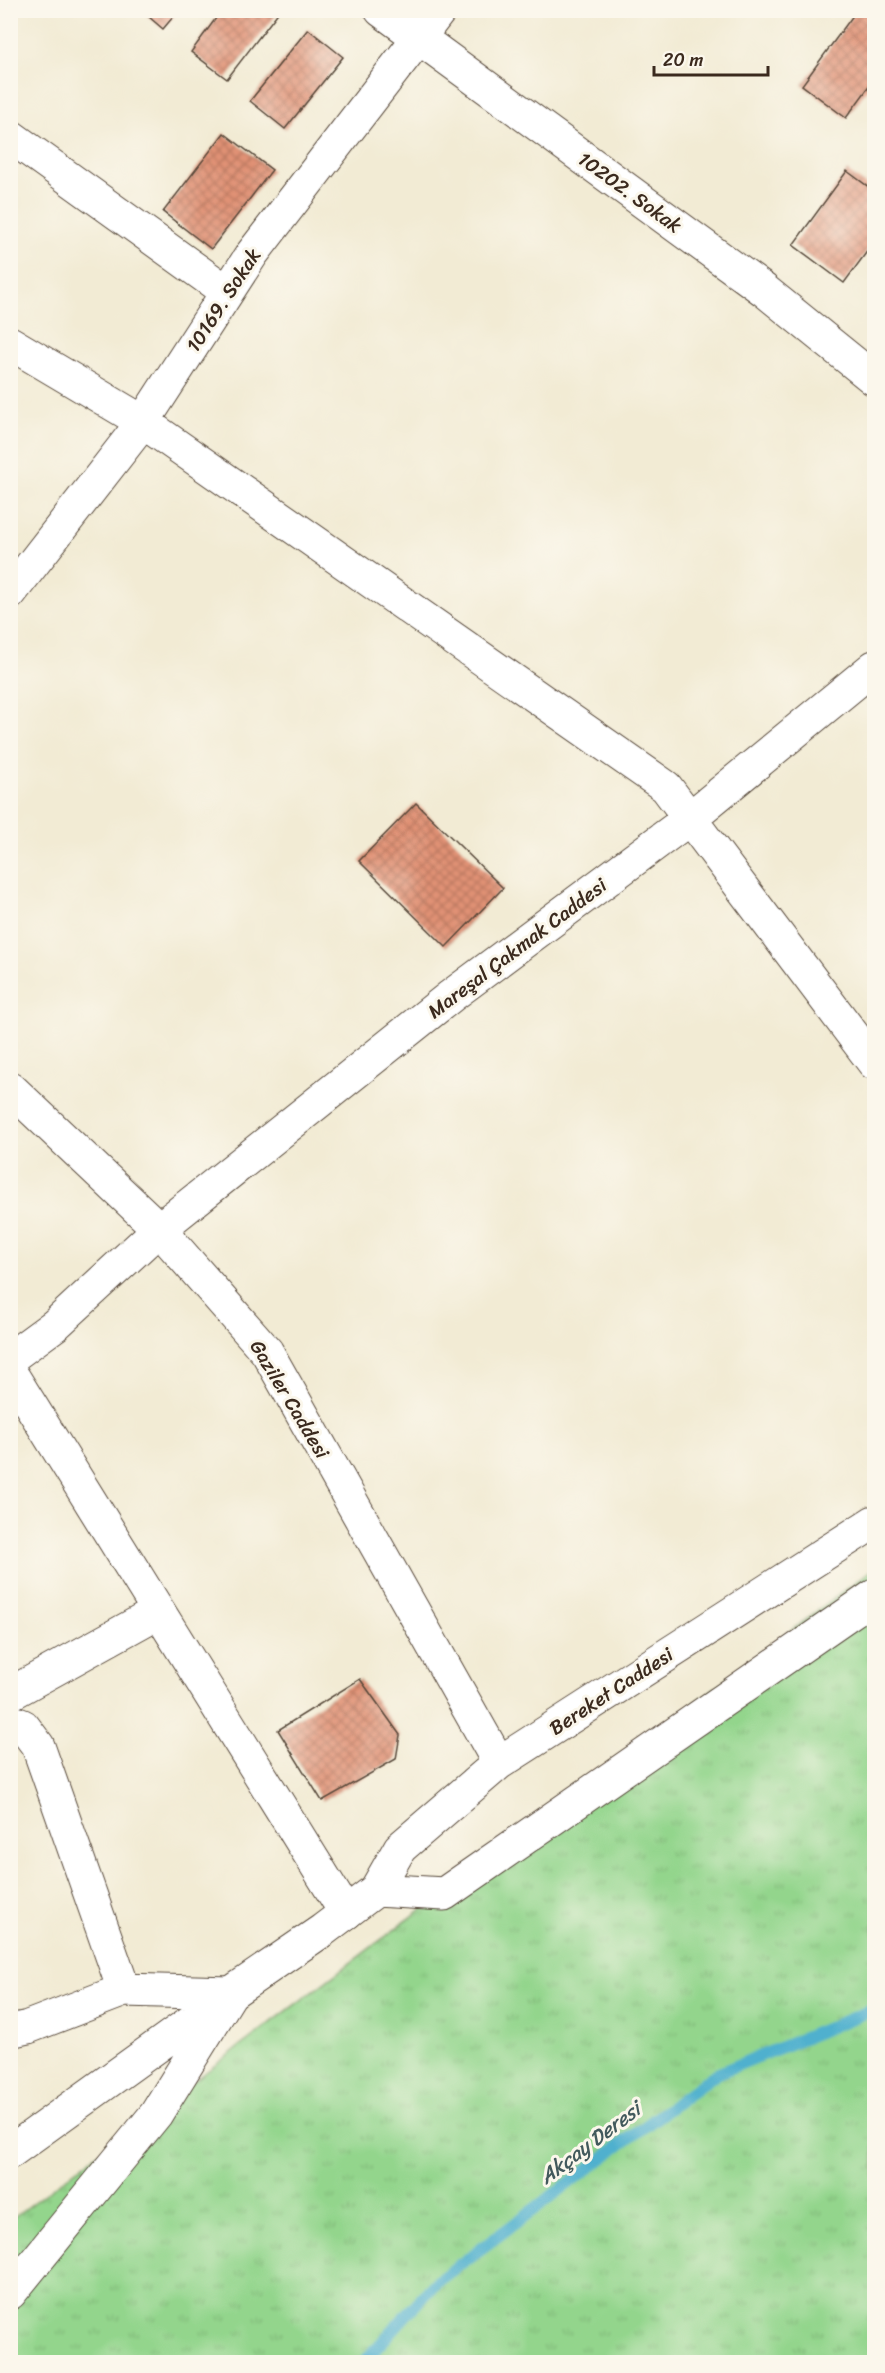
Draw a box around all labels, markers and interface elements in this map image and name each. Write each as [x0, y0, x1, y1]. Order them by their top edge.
scale bar [654, 39, 768, 77]
text: 20 m [663, 44, 703, 76]
street label: 10202. Sokak [570, 142, 690, 243]
street label: 10169. Sokak [176, 241, 271, 360]
street label: Mareşal Çakmak Caddesi [420, 868, 616, 1028]
street label: Gaziler Caddesi [240, 1333, 339, 1466]
street label: Bereket Caddesi [542, 1638, 681, 1745]
water label: Akçay Deresi [530, 2089, 653, 2195]

